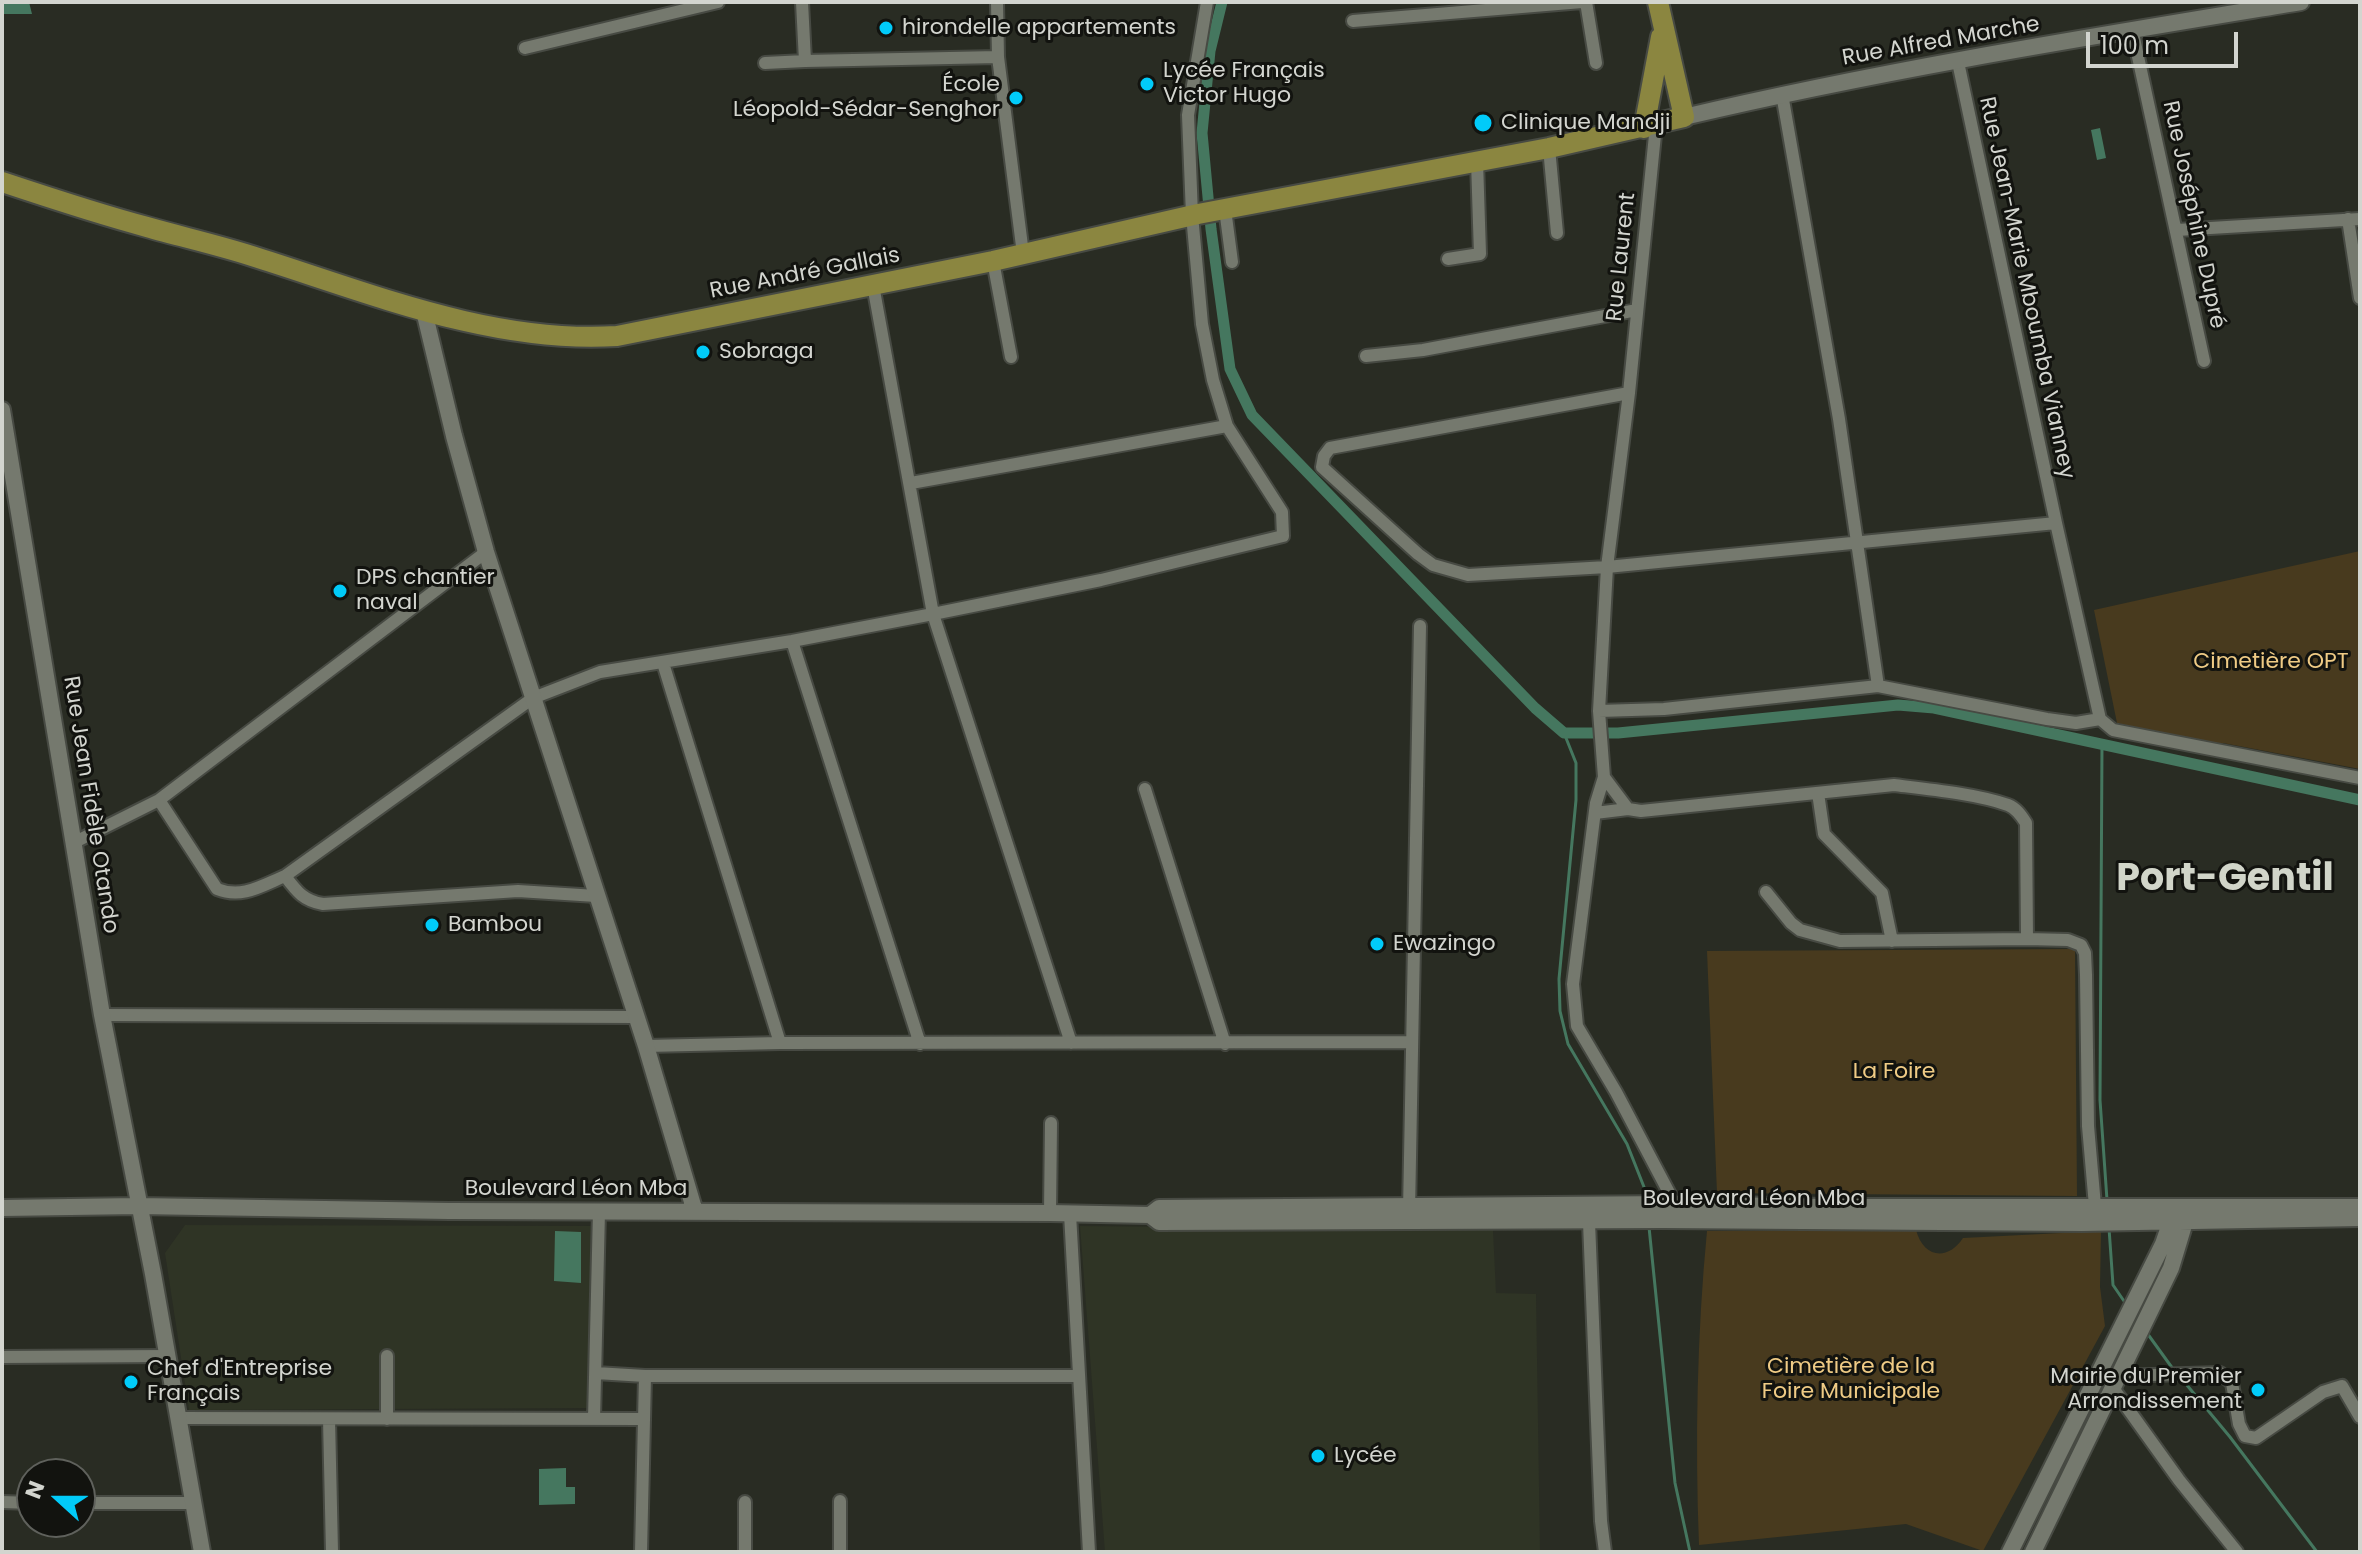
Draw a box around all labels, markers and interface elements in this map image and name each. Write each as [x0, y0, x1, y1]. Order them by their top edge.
street label: Rue Alfred Marche [1840, 12, 2042, 72]
place label: hirondelle appartements [902, 15, 1176, 41]
scale bar [2090, 16, 2242, 66]
marker: hirondelle appartements [877, 19, 895, 37]
text: 100 m [2100, 29, 2169, 62]
place label: Lycée Français Victor Hugo [1163, 58, 1325, 110]
place label: École Léopold-Sédar-Senghor [733, 72, 1000, 124]
marker: Lycée Français Victor Hugo [1138, 75, 1156, 93]
marker: École Léopold-Sédar-Senghor [1007, 89, 1025, 107]
street label: Rue Jean-Marie Mboumba Vianney [1973, 95, 2079, 481]
street label: Rue Joséphine Dupré [2156, 99, 2230, 331]
place label: Clinique Mandji [1501, 110, 1670, 136]
marker: Clinique Mandji [1472, 112, 1494, 134]
street label: Rue Laurent [1602, 191, 1642, 323]
street label: Rue André Gallais [708, 243, 902, 305]
place label: Sobraga [719, 339, 814, 365]
marker: Sobraga [694, 343, 712, 361]
place label: DPS chantier naval [356, 565, 495, 616]
marker: DPS chantier naval [331, 582, 349, 600]
park label: Cimetière OPT [2193, 649, 2349, 675]
street label: Rue Jean Fidèle Otando [57, 674, 123, 936]
district label: Port-Gentil [2116, 857, 2334, 903]
place label: Bambou [448, 912, 542, 938]
marker: Bambou [423, 916, 441, 934]
place label: Ewazingo [1393, 931, 1496, 957]
marker: Ewazingo [1368, 935, 1386, 953]
park label: La Foire [1853, 1059, 1935, 1085]
street label: Boulevard Léon Mba [465, 1176, 687, 1202]
street label: Boulevard Léon Mba [1643, 1186, 1865, 1212]
park label: Cimetière de la Foire Municipale [1762, 1354, 1940, 1406]
place label: Chef d'Entreprise Français [147, 1356, 332, 1408]
place label: Mairie du Premier Arrondissement [2050, 1364, 2242, 1416]
marker: Chef d'Entreprise Français [122, 1373, 140, 1391]
marker: Mairie du Premier Arrondissement [2249, 1381, 2267, 1399]
place label: Lycée [1334, 1443, 1397, 1469]
marker: Lycée [1309, 1447, 1327, 1465]
north arrow [16, 1458, 96, 1538]
text: N [18, 1477, 52, 1503]

